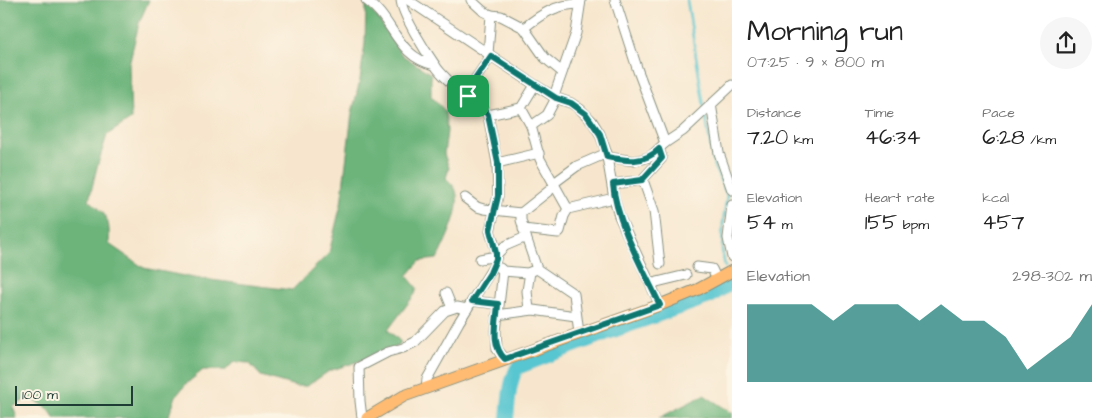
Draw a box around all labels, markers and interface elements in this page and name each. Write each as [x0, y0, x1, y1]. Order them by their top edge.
text: Morning run [747, 12, 903, 51]
button: share [1040, 17, 1092, 69]
text: 07:25 · 9 × 800 m [747, 51, 884, 73]
pin [447, 75, 489, 117]
icon: arrive [454, 82, 482, 110]
text: Distance [747, 103, 801, 123]
text: Time [865, 103, 894, 123]
text: Pace [982, 103, 1015, 123]
text: 7.20 [747, 123, 788, 152]
text: 46:34 [865, 123, 921, 152]
text: 6:28 [982, 123, 1025, 152]
text: km [788, 130, 813, 150]
text: /km [1025, 130, 1056, 150]
text: Elevation [747, 188, 802, 208]
text: Heart rate [865, 188, 935, 208]
text: kcal [982, 188, 1009, 208]
text: 54 [747, 208, 776, 237]
text: 155 [865, 208, 897, 237]
text: 457 [982, 208, 1024, 237]
text: m [776, 215, 793, 235]
text: bpm [897, 215, 929, 235]
text: Elevation [747, 265, 810, 287]
text: 298–302 m [1012, 265, 1092, 287]
scale bar [15, 383, 132, 406]
text: 100 m [22, 385, 58, 405]

